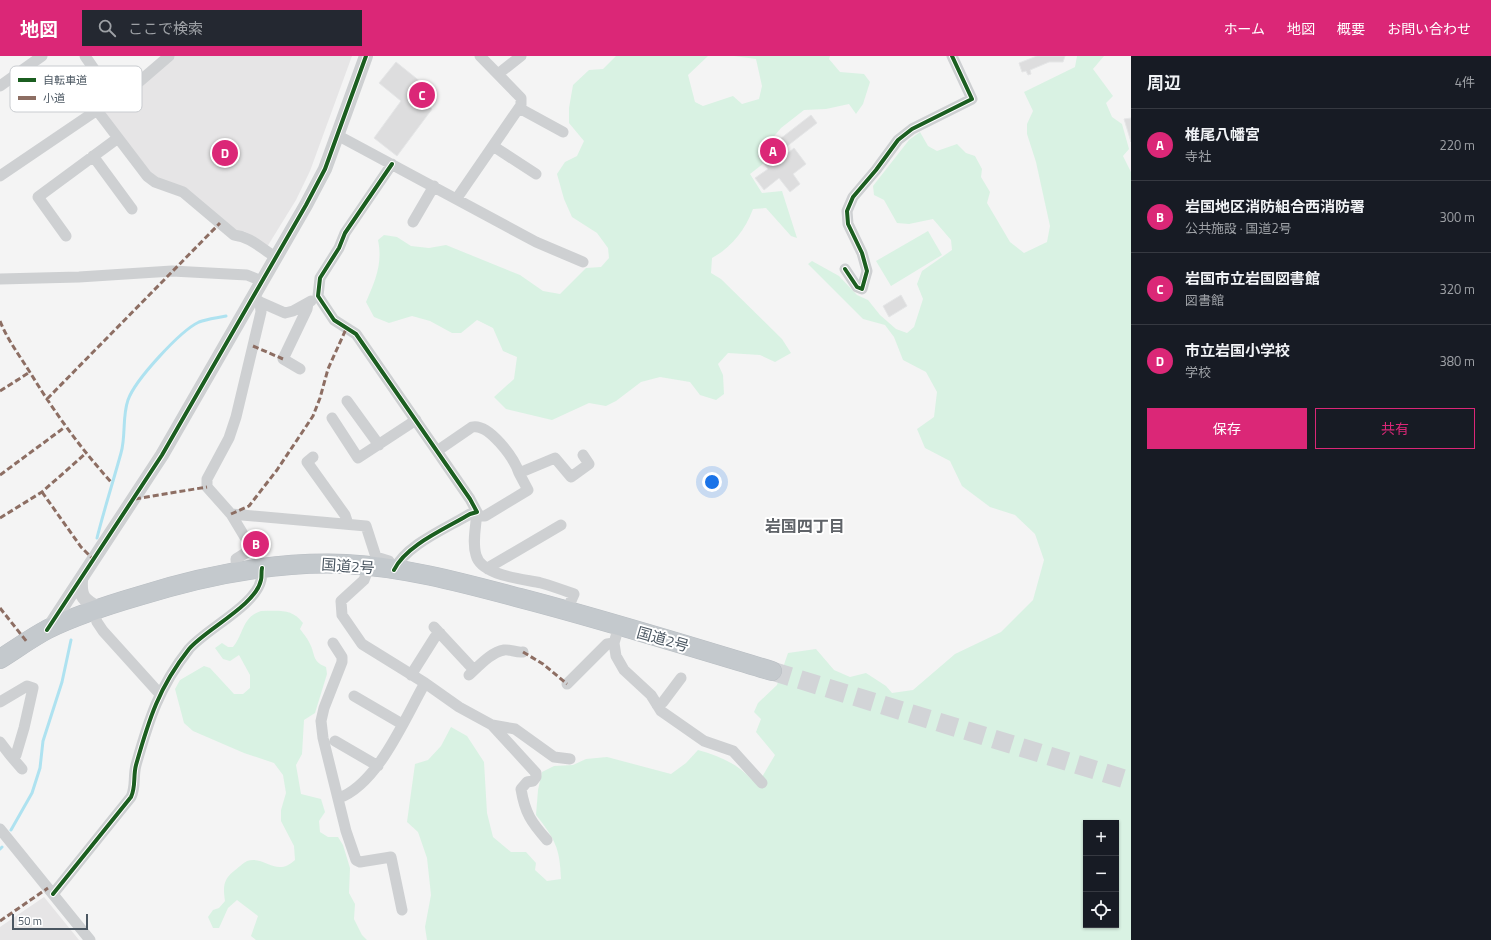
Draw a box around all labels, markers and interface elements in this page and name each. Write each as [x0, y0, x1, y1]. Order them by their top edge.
search box [82, 10, 362, 46]
text: 地図 [20, 14, 58, 43]
icon: search [96, 17, 118, 39]
text: ここで検索 [128, 17, 203, 40]
text: ホーム [1223, 18, 1265, 39]
text: 地図 [1287, 18, 1315, 39]
text: 概要 [1337, 18, 1365, 39]
text: お問い合わせ [1387, 18, 1471, 39]
legend [10, 66, 142, 112]
text: 周辺 [1147, 70, 1181, 96]
text: 自転車道 [43, 72, 87, 88]
text: 4件 [1455, 72, 1475, 92]
pin: C [409, 80, 435, 110]
text: 小道 [43, 90, 65, 106]
text: 椎尾八幡宮 [1185, 123, 1260, 146]
text: A [1156, 135, 1164, 155]
text: 220 m [1439, 135, 1475, 155]
pin: A [760, 136, 786, 166]
pin: D [212, 138, 238, 168]
text: 寺社 [1185, 146, 1211, 166]
text: 岩国地区消防組合西消防署 [1185, 195, 1365, 218]
text: B [1156, 207, 1164, 227]
text: 300 m [1439, 207, 1475, 227]
text: 公共施設 · 国道2号 [1185, 218, 1292, 238]
text: 岩国市立岩国図書館 [1185, 267, 1320, 290]
text: C [1156, 279, 1164, 299]
text: 320 m [1439, 279, 1475, 299]
text: 図書館 [1185, 290, 1224, 310]
text: 市立岩国小学校 [1185, 339, 1290, 362]
text: D [1156, 351, 1164, 371]
text: 380 m [1439, 351, 1475, 371]
text: 学校 [1185, 362, 1211, 382]
button: 保存 [1147, 408, 1307, 449]
button: 共有 [1315, 408, 1475, 449]
your location [702, 472, 722, 492]
district label: 岩国四丁目 [765, 514, 845, 538]
pin: B [243, 529, 269, 559]
street label: 国道2号 [321, 553, 375, 579]
street label: 国道2号 [634, 621, 692, 657]
map controls [1083, 820, 1119, 928]
button: + [1083, 820, 1119, 856]
button: − [1083, 856, 1119, 892]
button: locate [1083, 892, 1119, 928]
scale bar [12, 912, 88, 931]
text: 50 m [18, 913, 42, 929]

